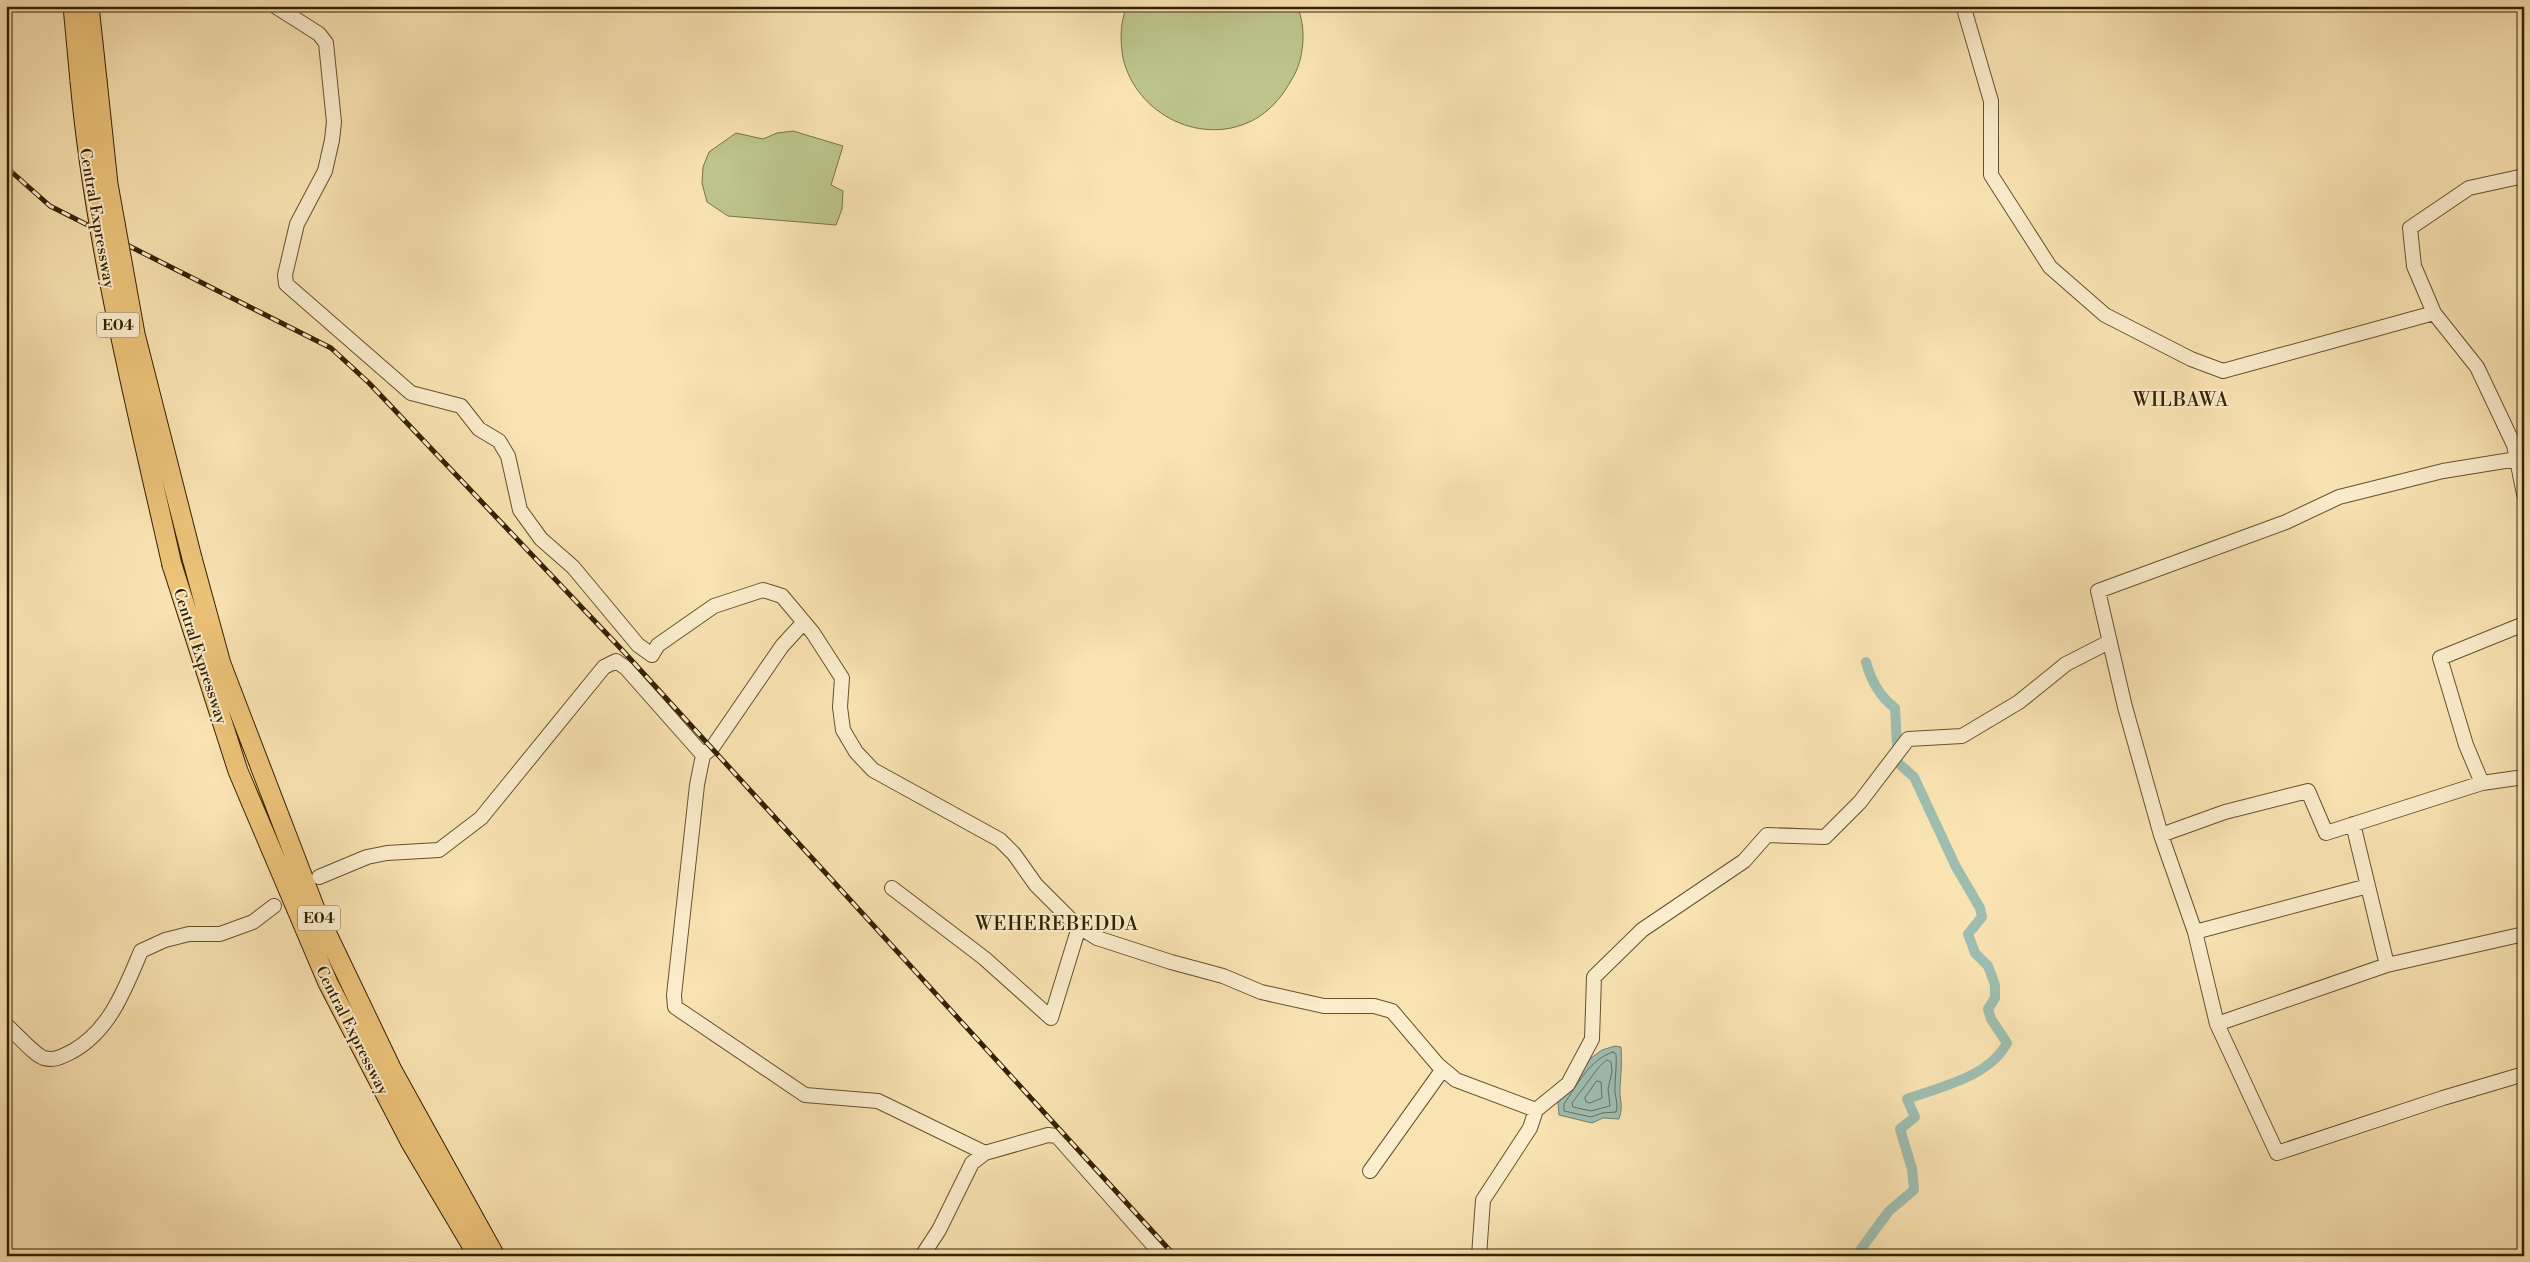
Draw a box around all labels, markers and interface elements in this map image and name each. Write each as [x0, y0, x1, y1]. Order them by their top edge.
street label: Central Expressway [75, 147, 119, 290]
road number: E04 [97, 312, 139, 338]
district label: WILBAWA [2132, 388, 2229, 412]
street label: Central Expressway [169, 586, 232, 727]
road number: E04 [298, 906, 340, 930]
district label: WEHEREBEDDA [974, 912, 1139, 936]
street label: Central Expressway [311, 963, 393, 1098]

